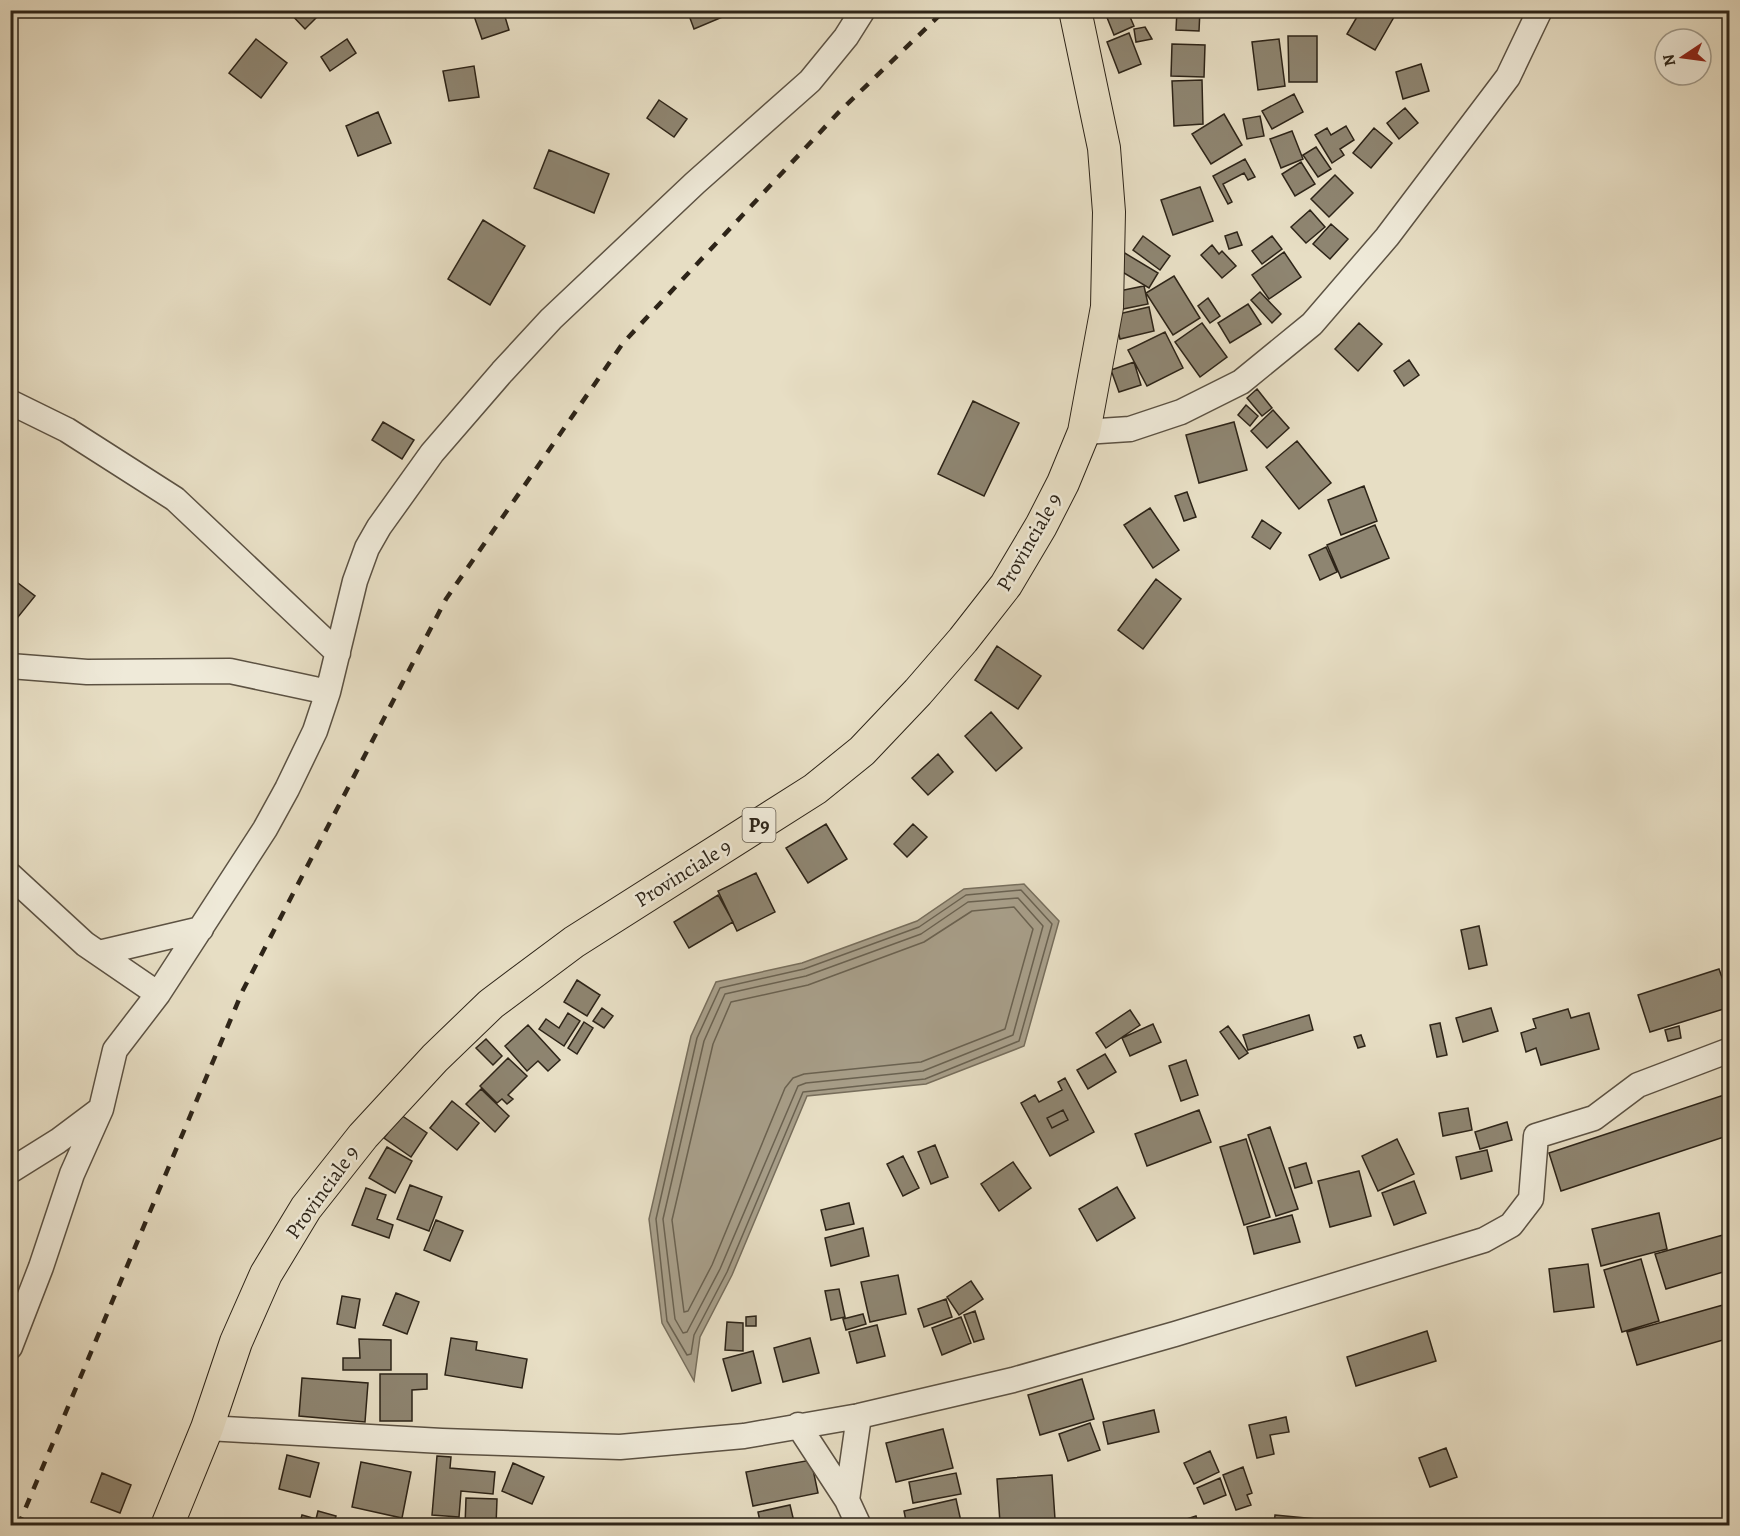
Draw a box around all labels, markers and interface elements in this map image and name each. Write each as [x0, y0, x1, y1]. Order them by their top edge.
north arrow [1653, 27, 1713, 87]
text: N [1657, 52, 1681, 68]
street label: Provinciale 9 [990, 488, 1068, 596]
road number: P9 [742, 808, 776, 842]
street label: Provinciale 9 [629, 832, 737, 914]
street label: Provinciale 9 [279, 1140, 365, 1244]

